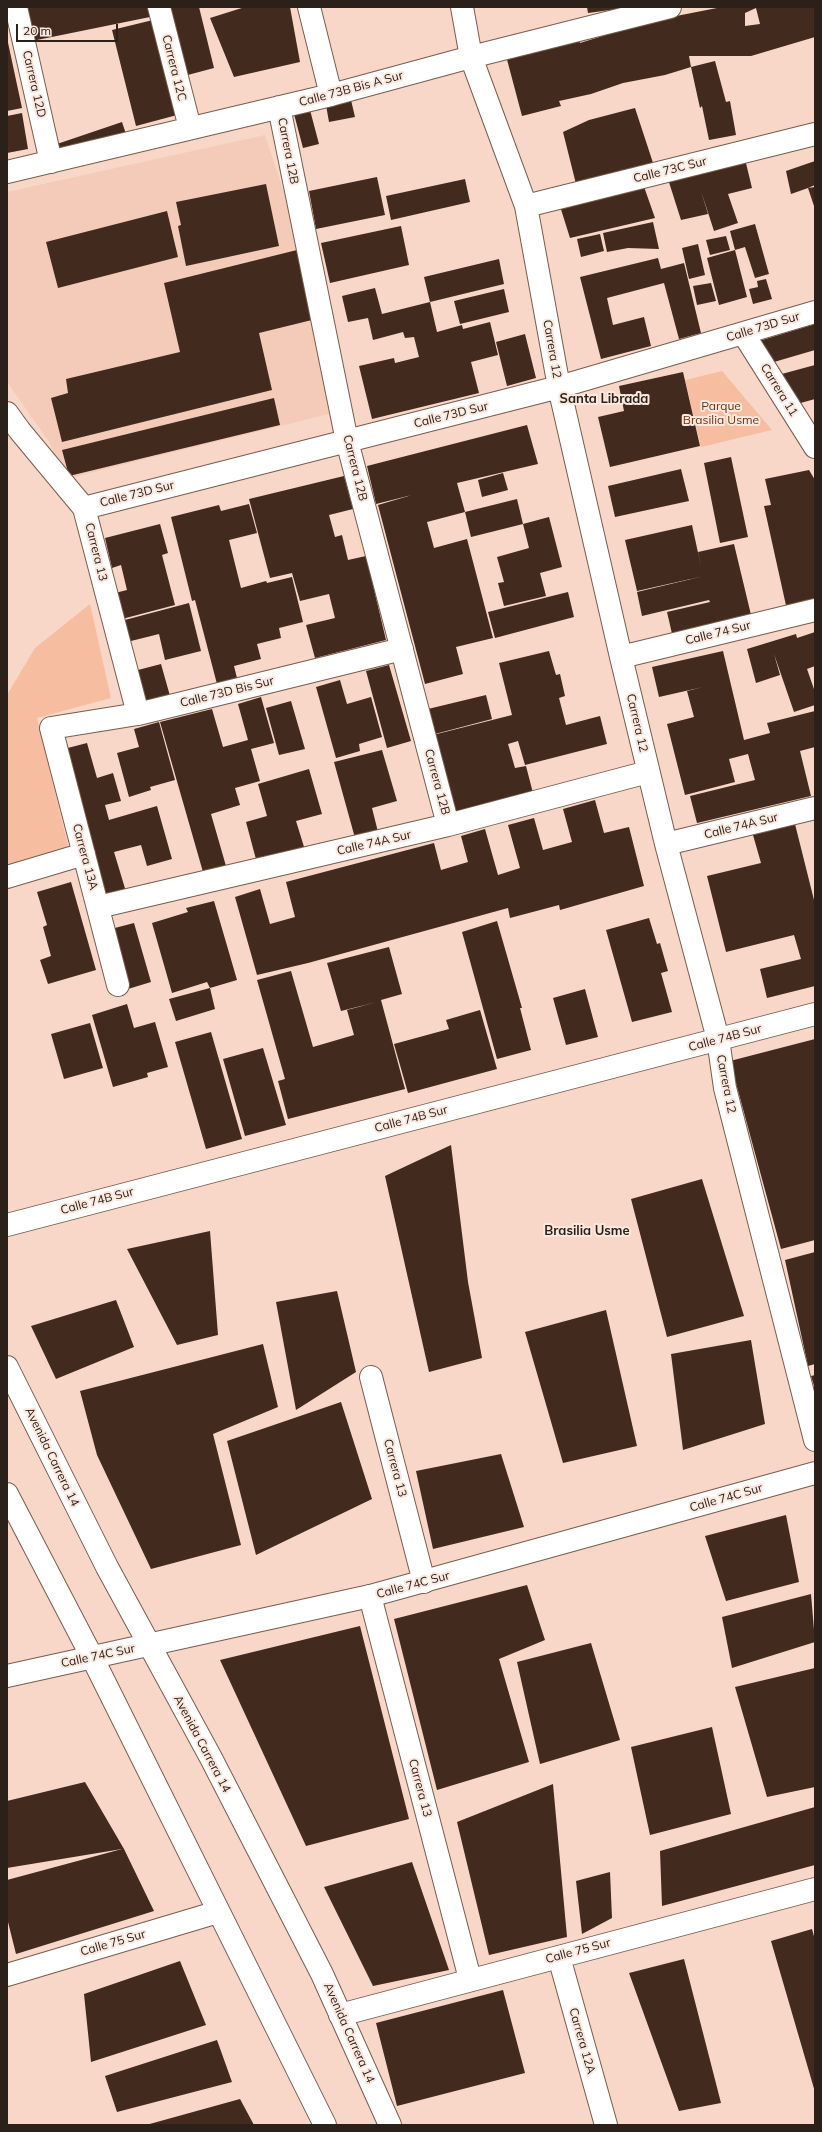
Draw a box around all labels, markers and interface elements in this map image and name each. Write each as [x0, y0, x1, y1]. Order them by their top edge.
scale bar [18, 16, 120, 42]
text: 20 m [23, 23, 51, 38]
street label: Carrera 12C [159, 33, 189, 103]
street label: Carrera 12D [19, 49, 49, 119]
street label: Calle 73B Bis A Sur [297, 68, 405, 110]
street label: Carrera 12B [274, 116, 302, 186]
street label: Calle 73C Sur [632, 154, 708, 186]
street label: Calle 73D Sur [725, 309, 801, 345]
street label: Carrera 12 [540, 318, 564, 380]
street label: Carrera 11 [757, 361, 801, 419]
district label: Santa Librada [560, 391, 648, 407]
street label: Calle 73D Sur [412, 399, 490, 431]
park label: Parque Brasilia Usme [683, 399, 759, 427]
street label: Carrera 12B [340, 433, 370, 503]
street label: Calle 73D Sur [98, 478, 176, 510]
street label: Carrera 13 [82, 521, 110, 583]
street label: Calle 74 Sur [684, 618, 752, 648]
street label: Calle 73D Bis Sur [179, 673, 275, 711]
street label: Carrera 12 [623, 692, 651, 754]
street label: Carrera 12B [421, 748, 453, 816]
street label: Calle 74A Sur [703, 810, 779, 842]
street label: Carrera 13A [69, 822, 101, 892]
street label: Calle 74A Sur [336, 827, 412, 859]
street label: Calle 74B Sur [687, 1021, 763, 1055]
street label: Carrera 12 [713, 1053, 739, 1115]
street label: Calle 74B Sur [373, 1102, 449, 1136]
street label: Calle 74B Sur [59, 1184, 135, 1218]
district label: Brasilia Usme [544, 1223, 630, 1239]
street label: Avenida Carrera 14 [22, 1405, 82, 1509]
street label: Carrera 13 [380, 1437, 410, 1499]
street label: Calle 74C Sur [688, 1481, 764, 1515]
street label: Calle 74C Sur [375, 1568, 451, 1602]
street label: Calle 74C Sur [60, 1641, 136, 1671]
street label: Avenida Carrera 14 [170, 1693, 234, 1795]
street label: Carrera 13 [405, 1757, 435, 1819]
street label: Calle 75 Sur [79, 1927, 147, 1959]
street label: Calle 75 Sur [544, 1935, 612, 1967]
street label: Avenida Carrera 14 [320, 1981, 378, 2085]
street label: Carrera 12A [566, 2006, 598, 2076]

